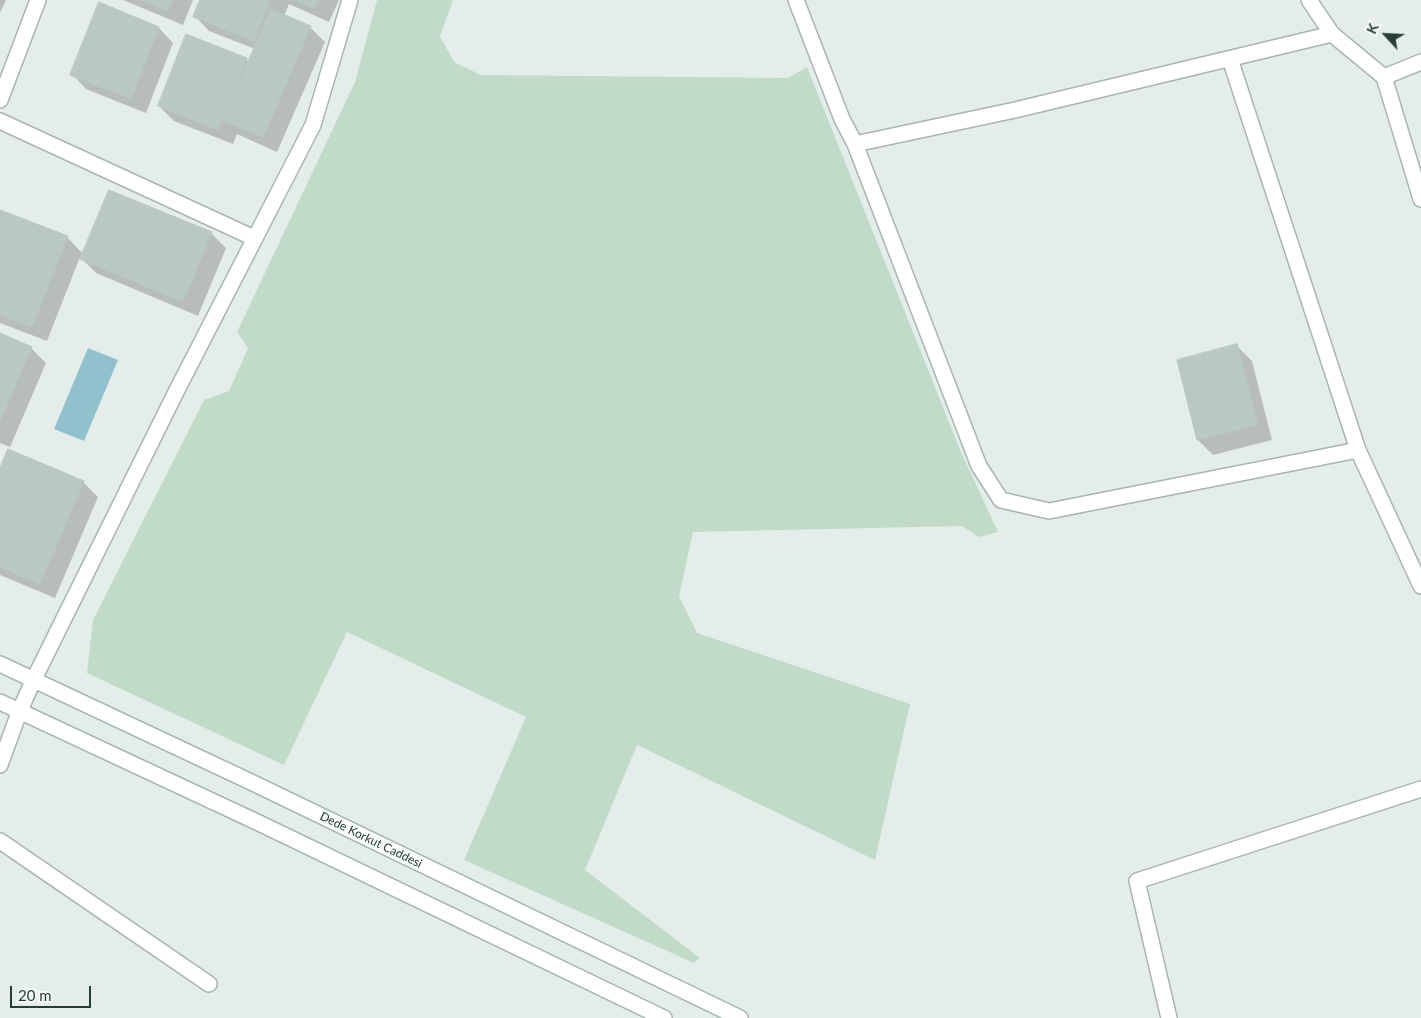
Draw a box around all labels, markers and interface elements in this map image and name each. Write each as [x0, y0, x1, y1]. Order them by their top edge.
north arrow [1361, 10, 1411, 60]
text: K [1362, 21, 1382, 36]
street label: Dede Korkut Caddesi [317, 809, 425, 871]
scale bar [12, 976, 94, 1008]
text: 20 m [18, 986, 52, 1004]

